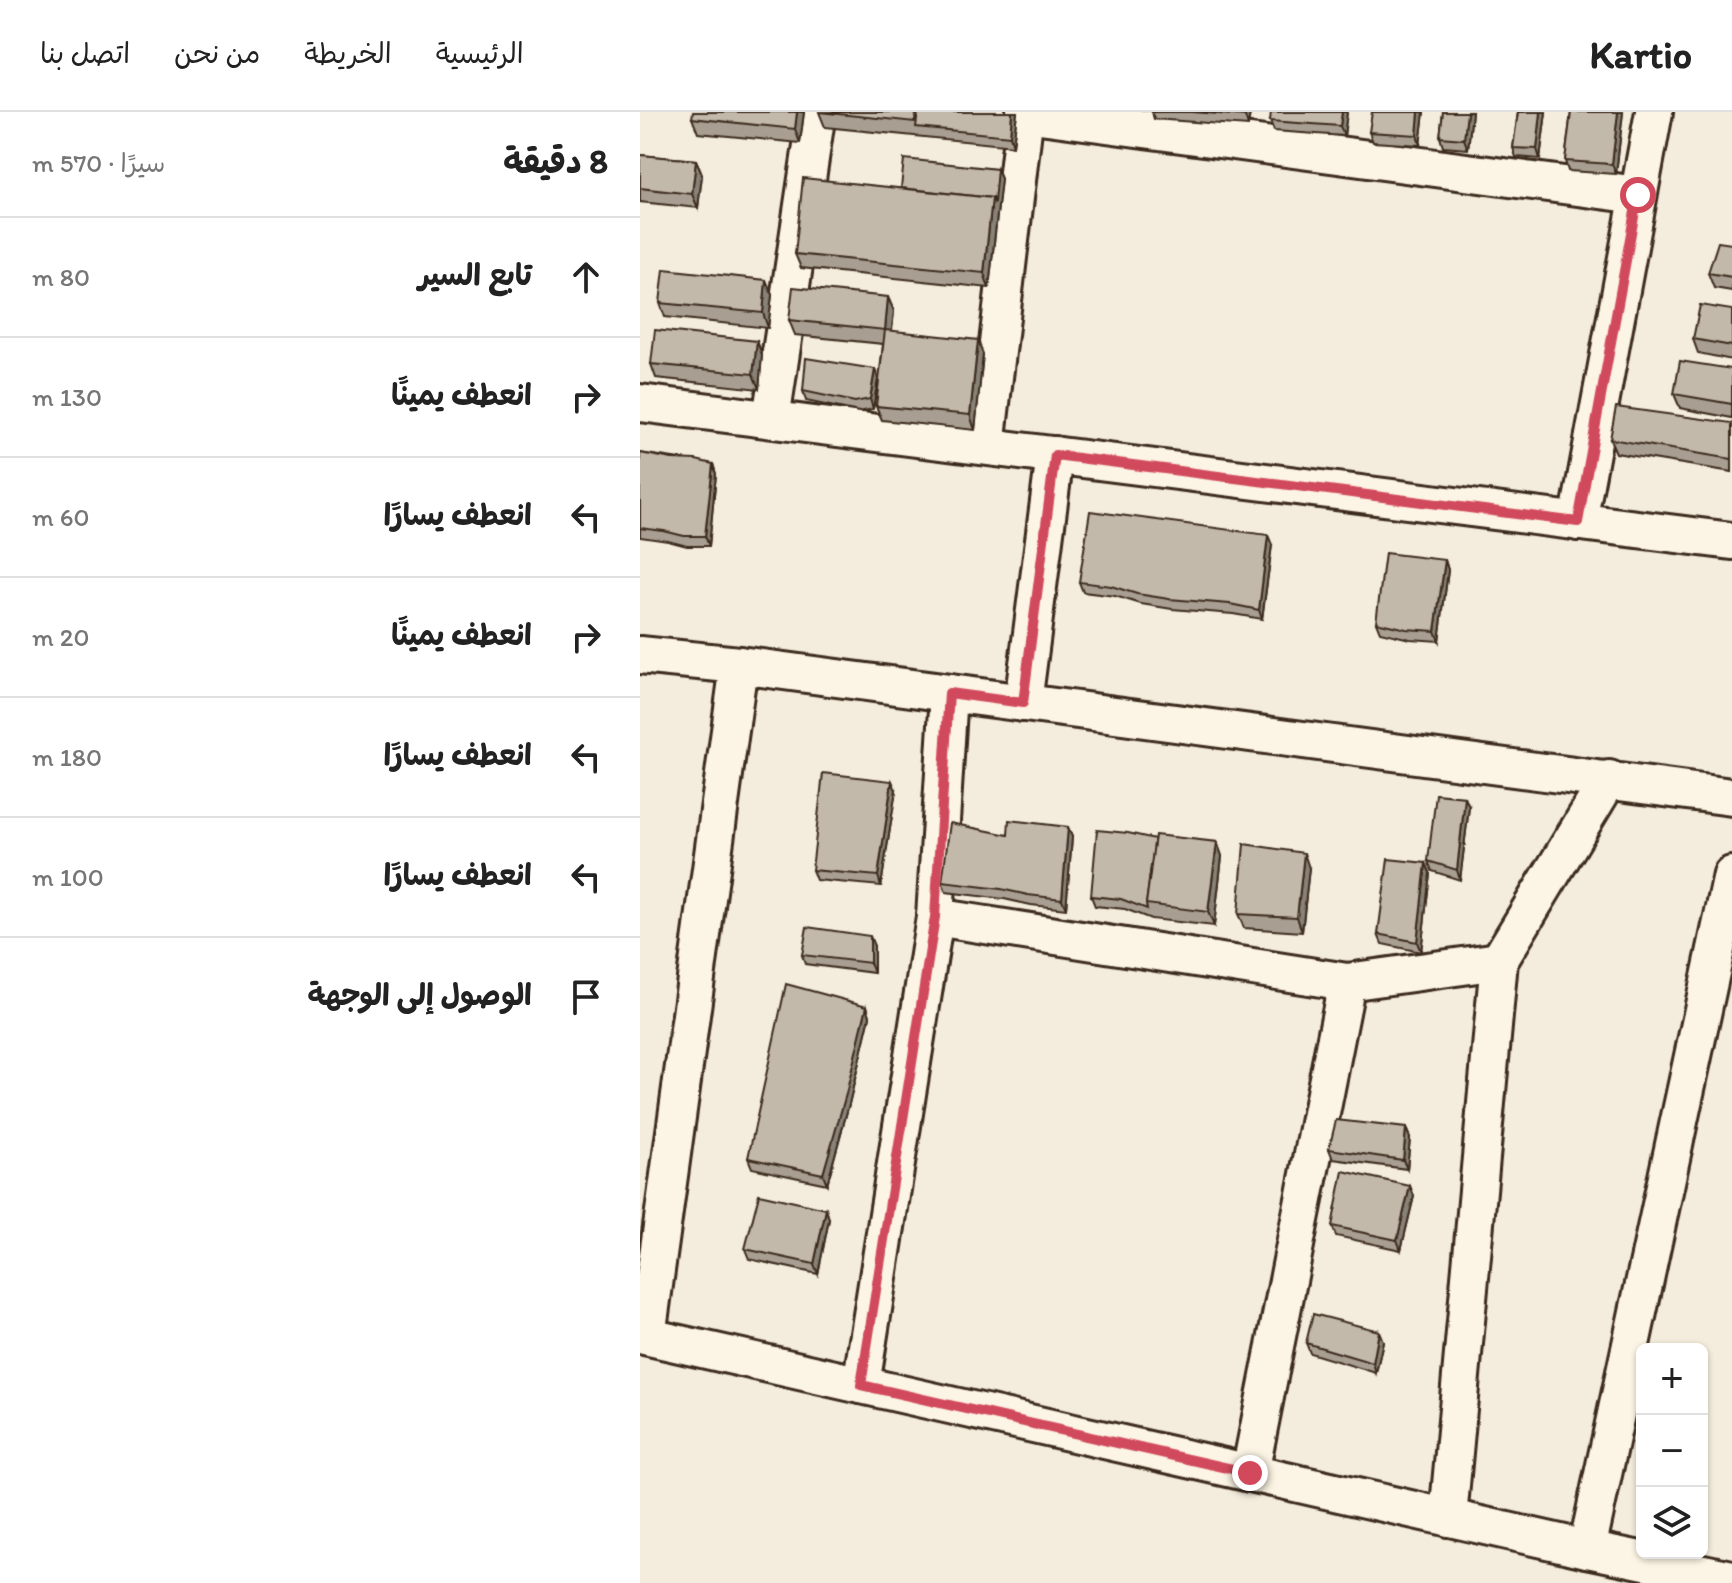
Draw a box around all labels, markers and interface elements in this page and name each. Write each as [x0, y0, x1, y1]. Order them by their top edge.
text: Kartio [1590, 32, 1692, 78]
text: اتصل بنا [40, 36, 130, 70]
text: من نحن [174, 36, 260, 70]
text: الخريطة [304, 36, 392, 70]
text: الرئيسية [436, 36, 524, 70]
text: 8 دقيقة [503, 141, 608, 182]
text: سيرًا · 570 m [32, 147, 165, 179]
route start [1620, 177, 1656, 213]
icon: ahead [564, 255, 608, 299]
text: تابع السير [418, 256, 532, 293]
text: 80 m [32, 261, 90, 293]
icon: right [564, 375, 608, 419]
text: انعطف يمينًا [391, 376, 532, 413]
text: 130 m [32, 381, 102, 413]
icon: left [564, 495, 608, 539]
text: انعطف يسارًا [383, 496, 532, 533]
text: 60 m [32, 501, 90, 533]
icon: right [564, 615, 608, 659]
text: انعطف يمينًا [391, 616, 532, 653]
text: 20 m [32, 621, 89, 653]
icon: left [564, 735, 608, 779]
text: انعطف يسارًا [383, 736, 532, 773]
text: 180 m [32, 741, 102, 773]
icon: left [564, 855, 608, 899]
text: انعطف يسارًا [383, 856, 532, 893]
text: 100 m [32, 861, 104, 893]
icon: arrive [564, 975, 608, 1019]
text: الوصول إلى الوجهة [308, 976, 532, 1013]
map controls [1636, 1343, 1708, 1559]
button: + [1636, 1343, 1708, 1415]
button: − [1636, 1415, 1708, 1487]
route end [1232, 1455, 1268, 1491]
button: layers [1636, 1487, 1708, 1559]

